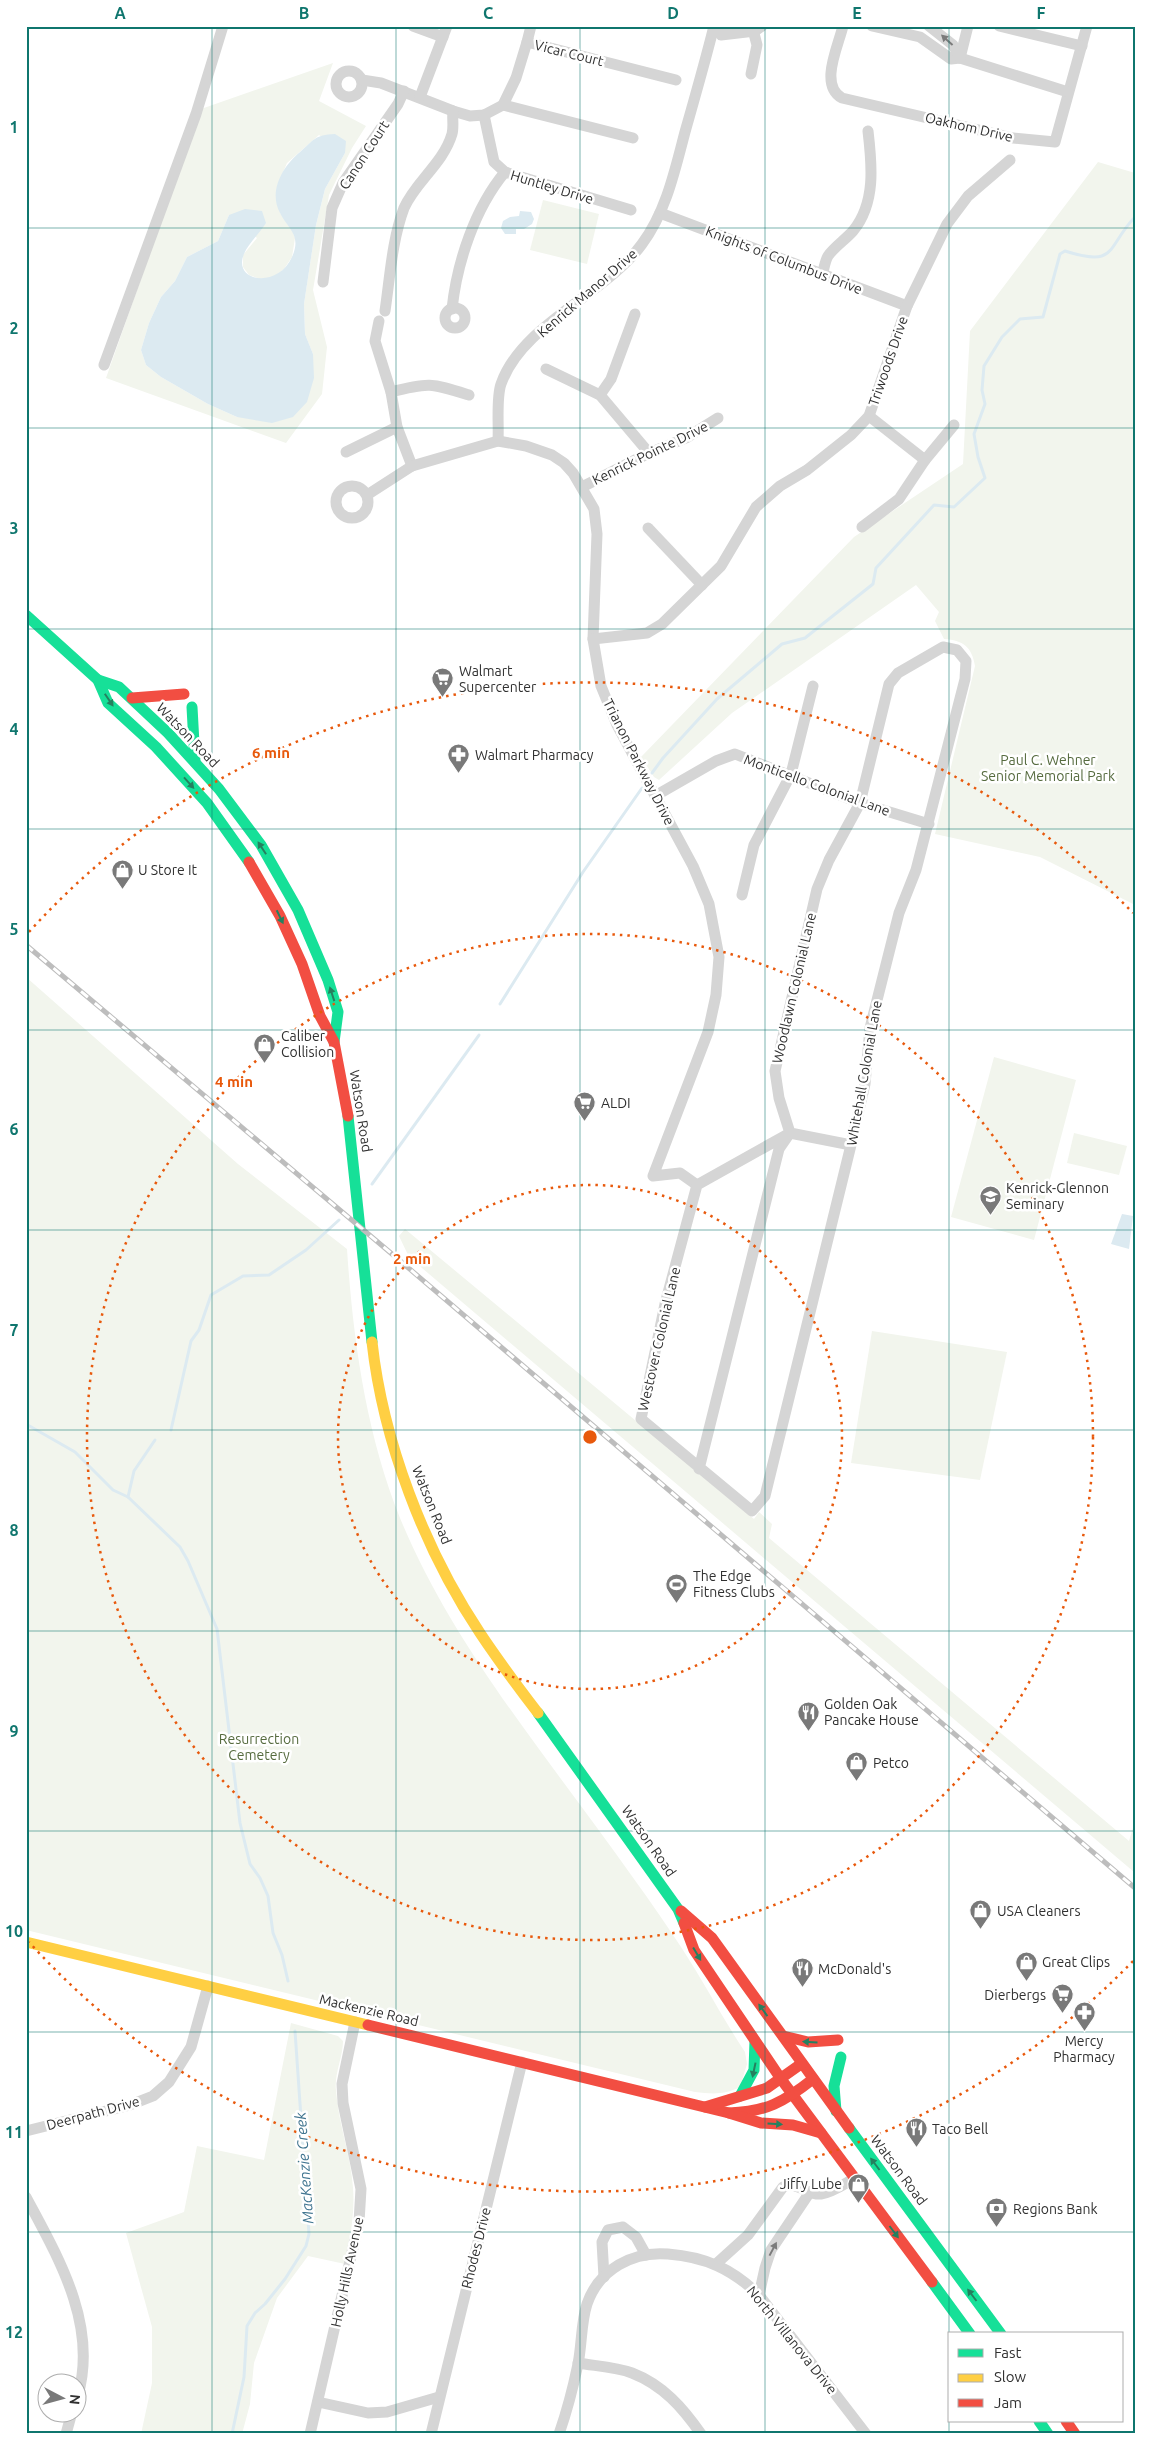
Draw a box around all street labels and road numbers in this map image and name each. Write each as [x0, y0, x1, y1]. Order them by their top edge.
street label: Vicar Court [533, 37, 606, 69]
street label: Oakhom Drive [923, 109, 1015, 145]
street label: Canon Court [336, 117, 392, 192]
street label: Huntley Drive [509, 167, 595, 207]
street label: Knights of Columbus Drive [703, 223, 865, 297]
street label: Kenrick Manor Drive [534, 245, 640, 341]
street label: Triwoods Drive [865, 314, 911, 408]
street label: Kenrick Pointe Drive [589, 418, 711, 488]
street label: Trianon Parkway Drive [600, 696, 678, 828]
street label: Watson Road [153, 700, 223, 770]
street label: Monticello Colonial Lane [742, 751, 892, 819]
street label: Woodlawn Colonial Lane [769, 911, 819, 1065]
street label: Whitehall Colonial Lane [843, 999, 885, 1147]
street label: Watson Road [347, 1069, 375, 1153]
street label: Westover Colonial Lane [635, 1265, 683, 1413]
street label: Watson Road [409, 1463, 455, 1547]
street label: Watson Road [619, 1802, 679, 1880]
street label: Mackenzie Road [318, 1991, 420, 2029]
street label: Deerpath Drive [45, 2093, 141, 2133]
street label: Watson Road [868, 2132, 930, 2208]
street label: Rhodes Drive [458, 2206, 494, 2290]
street label: Holly Hills Avenue [328, 2215, 366, 2329]
street label: North Villanova Drive [744, 2283, 840, 2397]

